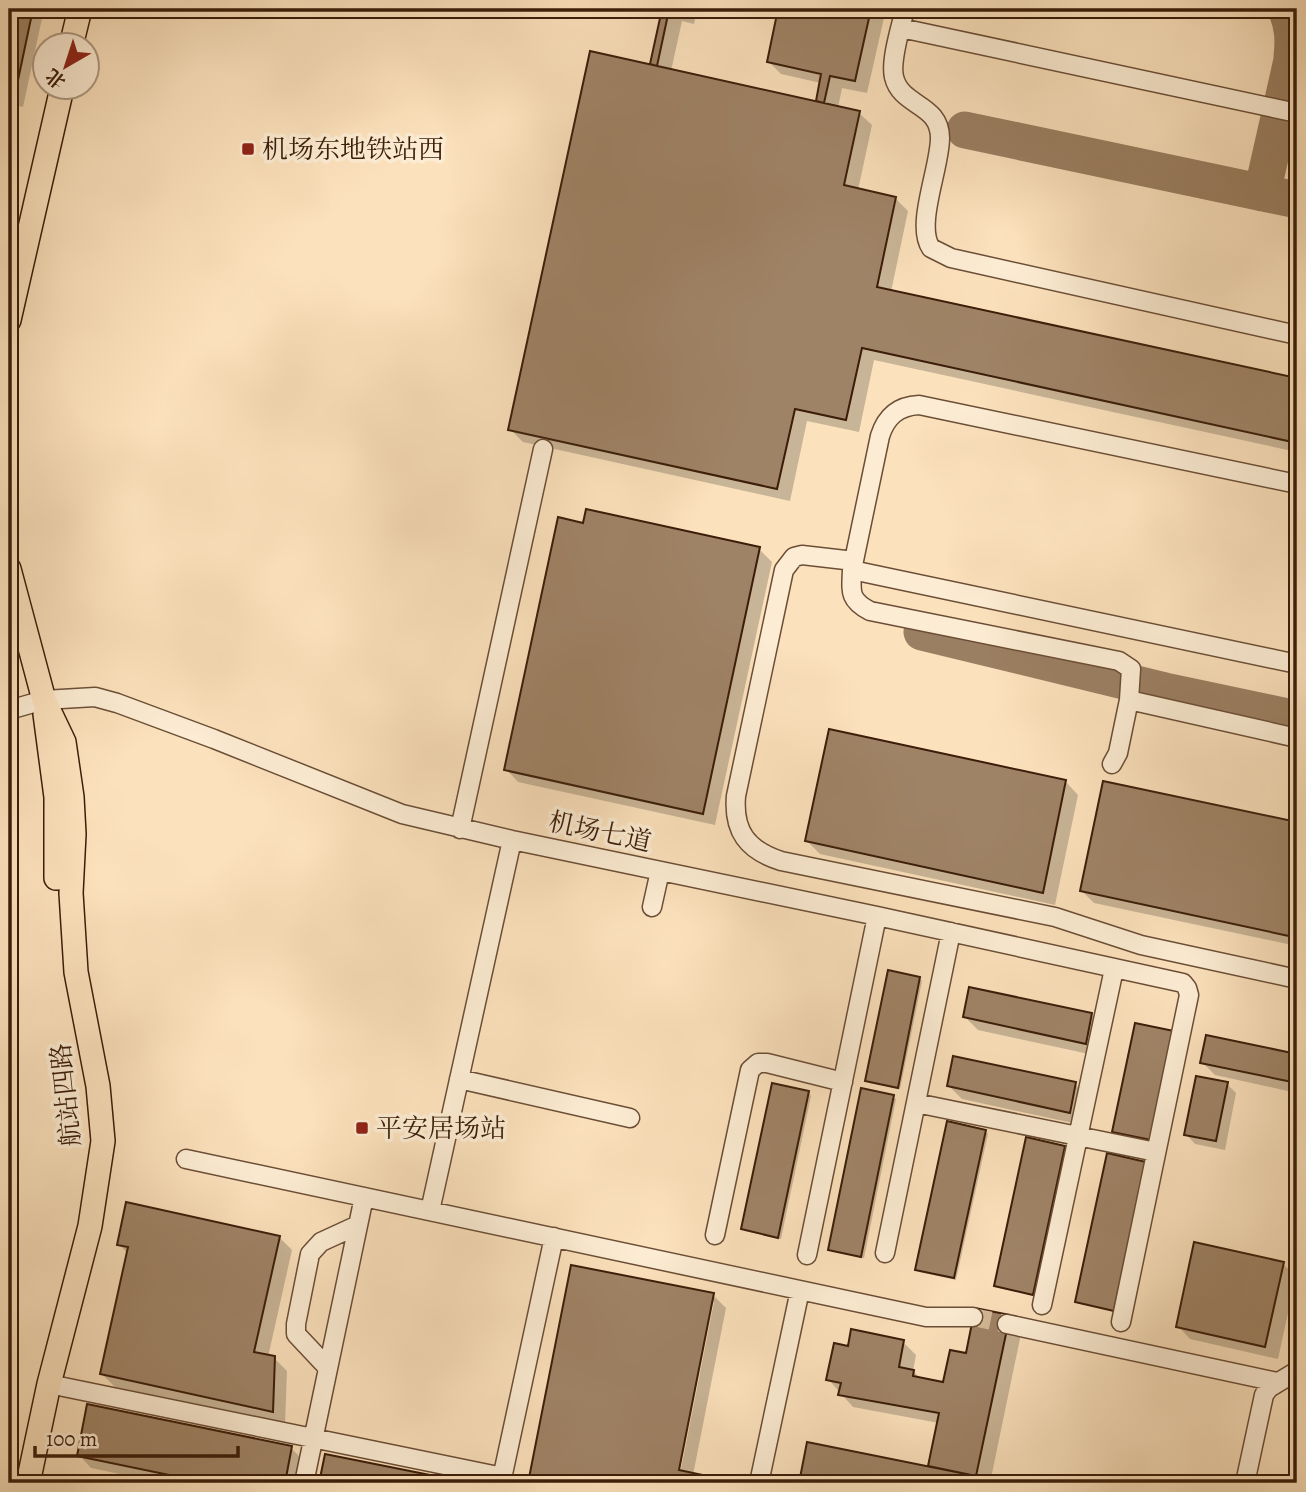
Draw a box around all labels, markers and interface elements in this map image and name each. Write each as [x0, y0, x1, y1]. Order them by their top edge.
north arrow [32, 32, 102, 102]
text: 北 [40, 62, 72, 95]
place label: 机场东地铁站西 [262, 132, 444, 167]
marker: 机场东地铁站西 [240, 141, 256, 157]
street label: 机场七道 [545, 804, 655, 860]
street label: 航站四路 [43, 1041, 89, 1149]
place label: 平安居场站 [376, 1111, 506, 1146]
marker: 平安居场站 [354, 1120, 370, 1136]
scale bar [35, 1415, 238, 1459]
text: 100 m [46, 1425, 97, 1453]

